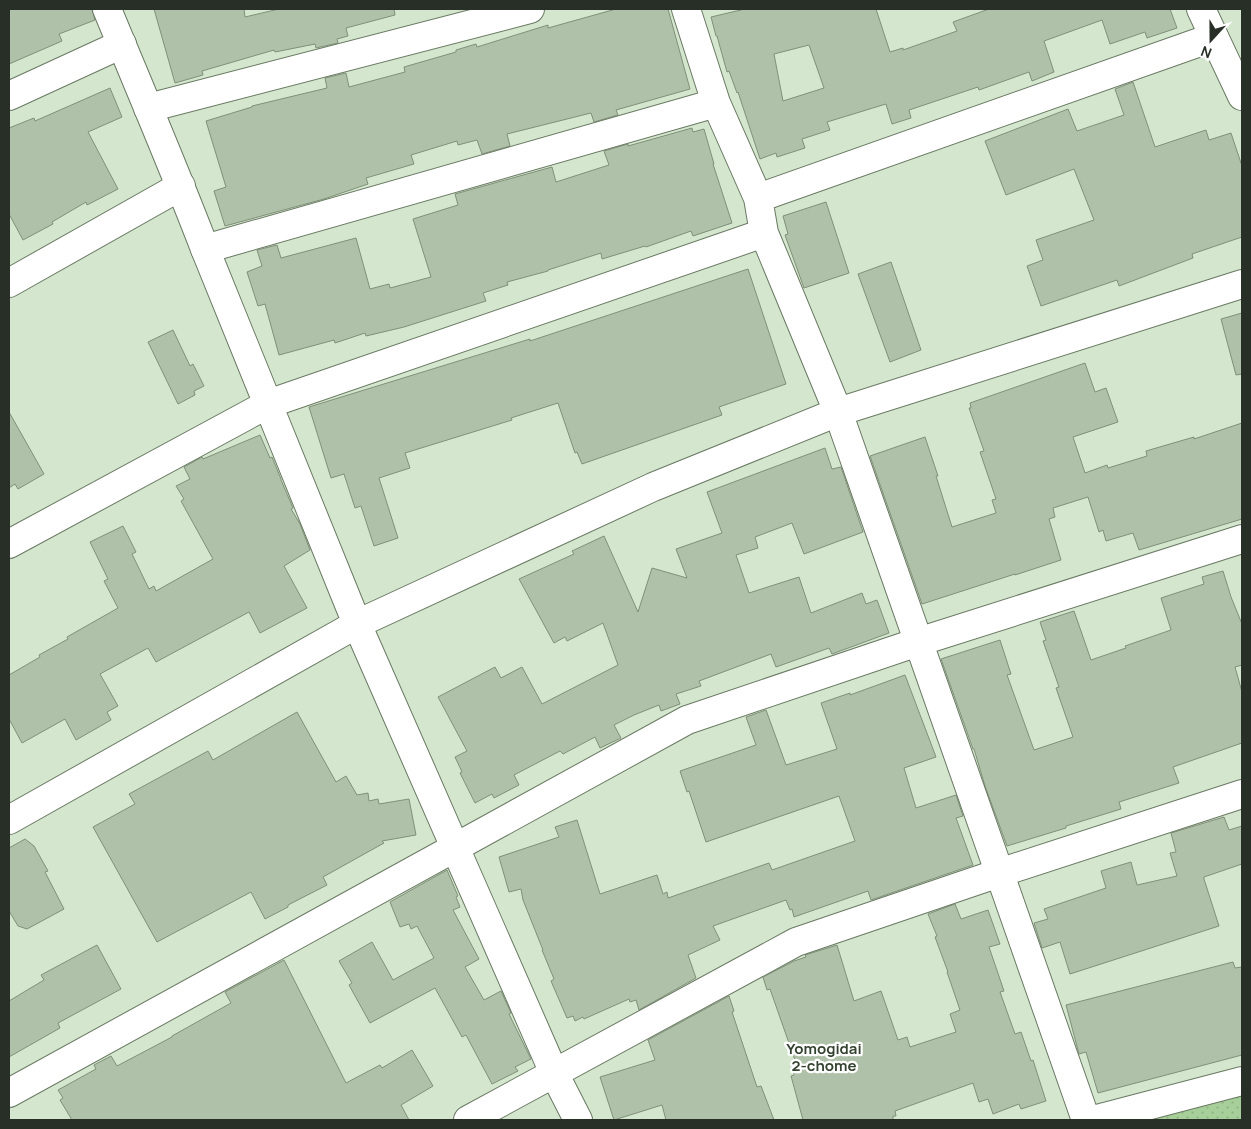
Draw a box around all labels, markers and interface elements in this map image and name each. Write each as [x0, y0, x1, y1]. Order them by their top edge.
north arrow [1186, 15, 1236, 65]
text: N [1198, 42, 1214, 63]
district label: Yomogidai 2-chome [786, 1038, 862, 1076]

